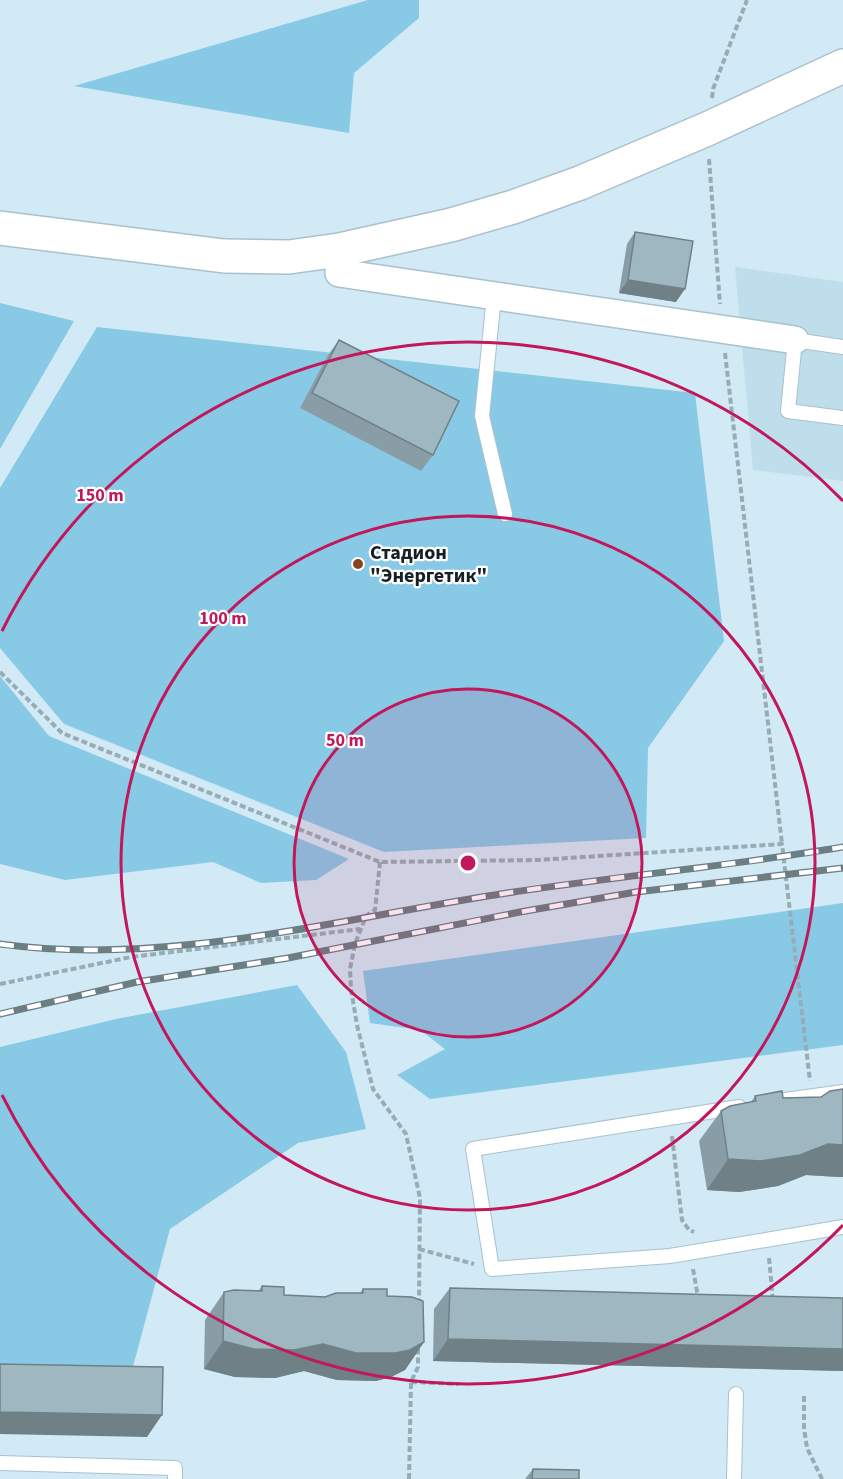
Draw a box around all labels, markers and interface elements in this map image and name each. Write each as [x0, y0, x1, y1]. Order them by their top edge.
text: 150 m [76, 483, 124, 508]
place label: Стадион "Энергетик" [370, 539, 487, 590]
marker: Стадион "Энергетик" [351, 557, 365, 571]
text: 100 m [199, 606, 247, 631]
text: 50 m [326, 728, 364, 753]
centre of rings [458, 853, 478, 873]

